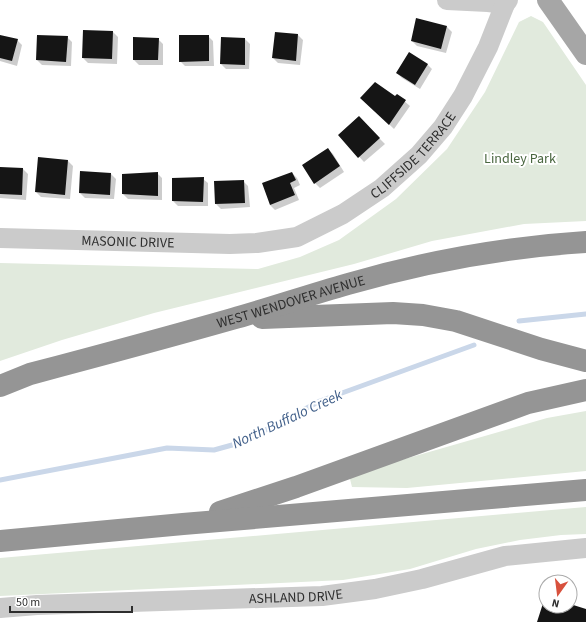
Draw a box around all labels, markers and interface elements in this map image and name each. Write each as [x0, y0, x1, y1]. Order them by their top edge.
street label: CLIFFSIDE TERRACE [366, 108, 461, 204]
park label: Lindley Park [484, 149, 556, 169]
street label: MASONIC DRIVE [81, 231, 175, 254]
street label: WEST WENDOVER AVENUE [214, 271, 367, 334]
water label: North Buffalo Creek [229, 384, 347, 454]
north arrow [538, 574, 578, 614]
street label: ASHLAND DRIVE [248, 584, 344, 609]
scale bar [10, 588, 132, 614]
text: 50 m [16, 594, 40, 611]
text: N [550, 595, 561, 611]

